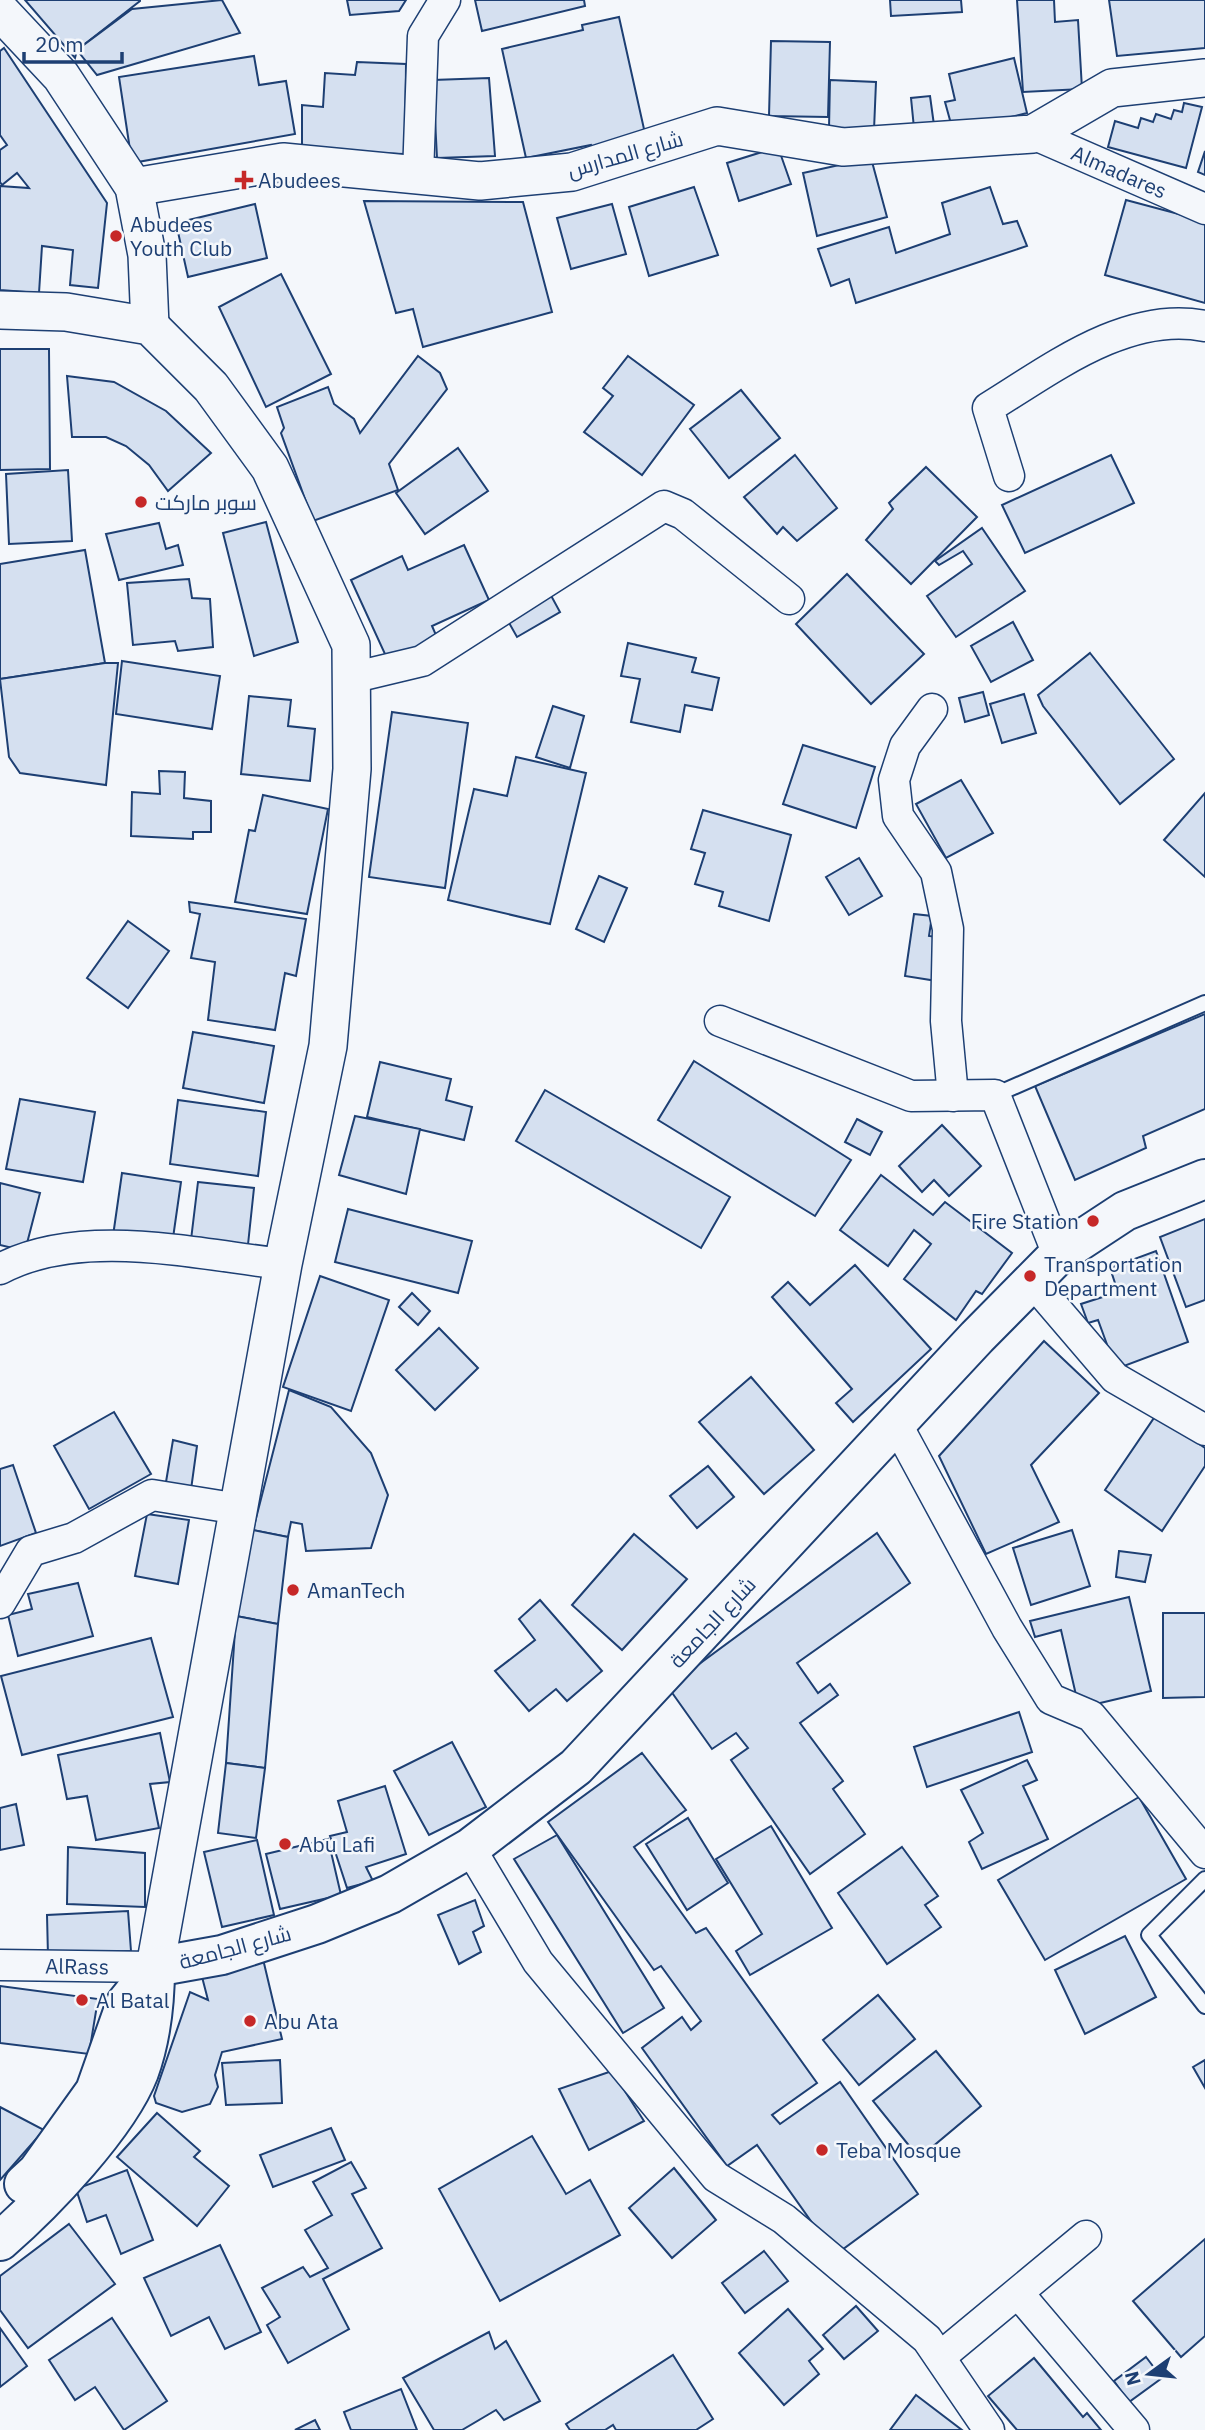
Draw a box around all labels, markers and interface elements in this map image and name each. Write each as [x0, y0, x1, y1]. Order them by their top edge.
scale bar [24, 21, 122, 65]
text: 20 m [35, 30, 84, 58]
street label: شارع المدارس [564, 124, 686, 185]
street label: Almadares [1067, 138, 1171, 205]
place label: Abudees [258, 166, 341, 194]
marker: Abudees [236, 172, 252, 188]
place label: Abudees Youth Club [130, 210, 232, 262]
marker: Abudees Youth Club [108, 228, 124, 244]
place label: سوبر ماركت [155, 488, 257, 516]
marker: سوبر ماركت [133, 494, 149, 510]
place label: Fire Station [971, 1207, 1079, 1235]
marker: Fire Station [1085, 1213, 1101, 1229]
place label: Transportation Department [1044, 1250, 1183, 1302]
marker: Transportation Department [1022, 1268, 1038, 1284]
street label: شارع الجامعة [663, 1570, 762, 1674]
place label: AmanTech [307, 1576, 405, 1604]
marker: AmanTech [285, 1582, 301, 1598]
place label: Abu Lafi [299, 1830, 375, 1858]
marker: Abu Lafi [277, 1836, 293, 1852]
street label: شارع الجامعة [176, 1919, 294, 1976]
street label: AlRass [45, 1952, 109, 1980]
place label: Al Batal [96, 1986, 170, 2014]
marker: Al Batal [74, 1992, 90, 2008]
place label: Abu Ata [264, 2007, 339, 2035]
marker: Abu Ata [242, 2013, 258, 2029]
place label: Teba Mosque [836, 2136, 961, 2164]
marker: Teba Mosque [814, 2142, 830, 2158]
north arrow [1114, 2339, 1184, 2409]
text: N [1119, 2369, 1146, 2388]

